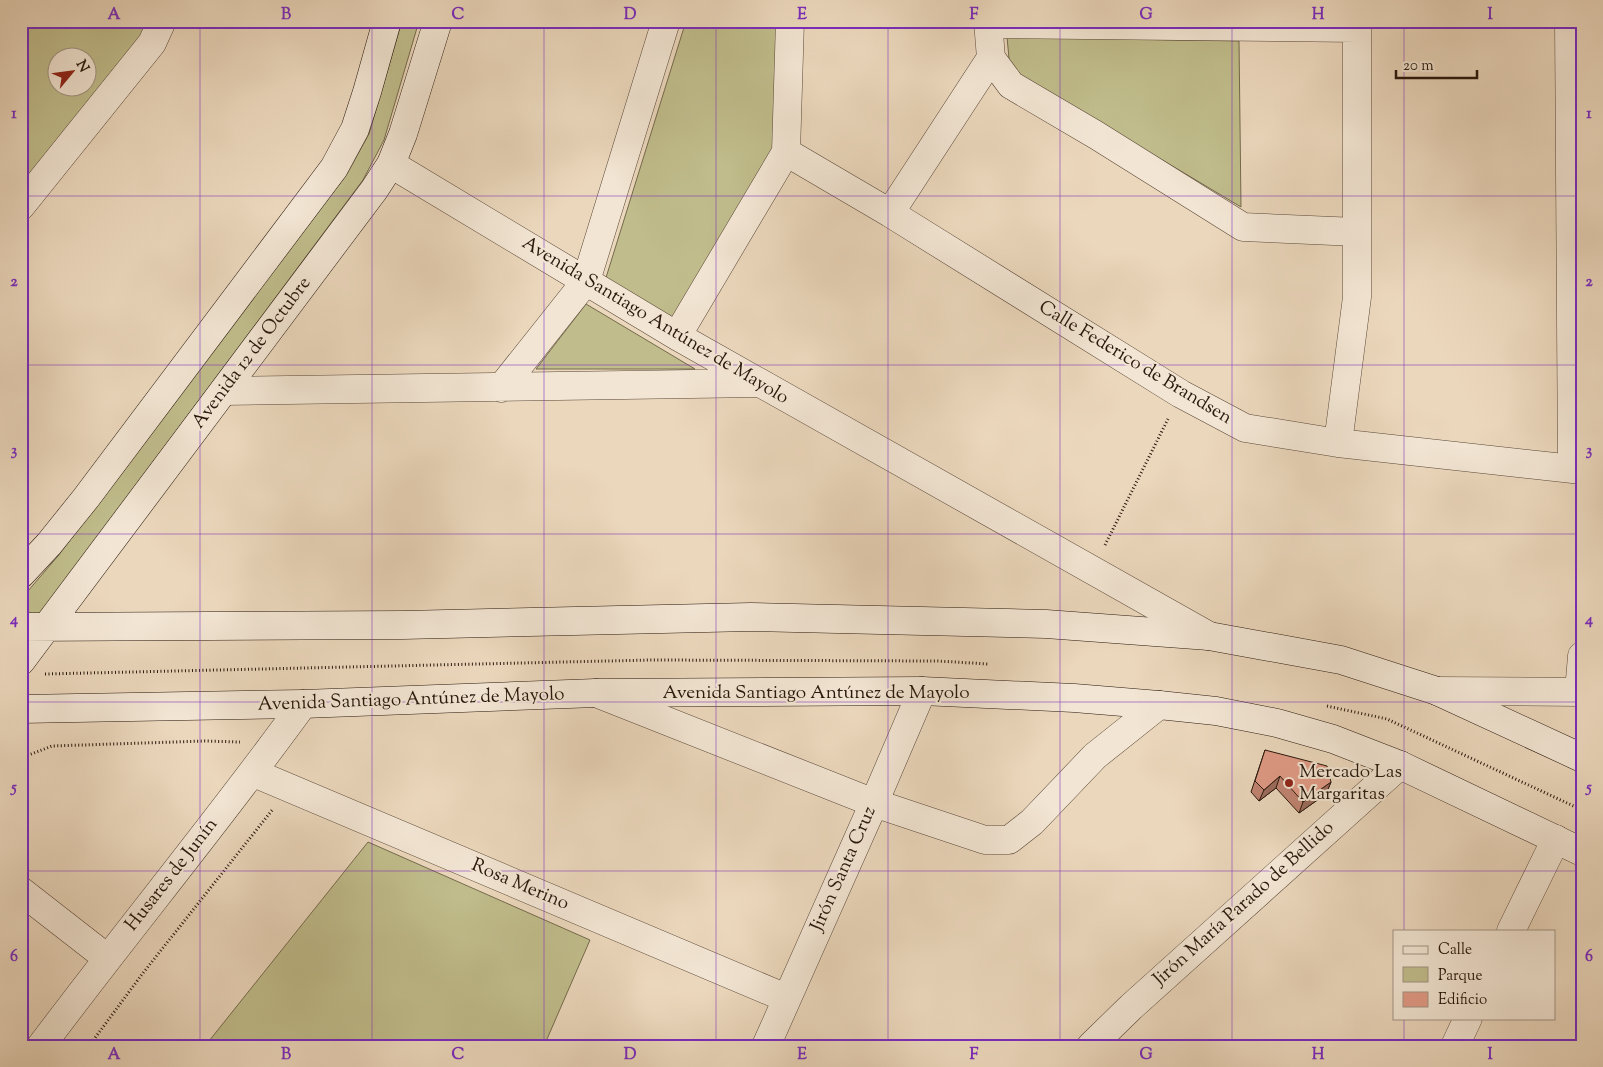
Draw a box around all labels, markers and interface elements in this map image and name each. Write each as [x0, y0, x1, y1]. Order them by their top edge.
text: A [108, 4, 121, 27]
text: B [281, 4, 291, 27]
text: C [452, 4, 465, 27]
text: D [624, 4, 637, 27]
text: E [797, 4, 807, 27]
text: F [970, 4, 979, 27]
text: G [1139, 4, 1153, 27]
text: H [1312, 4, 1325, 27]
text: I [1487, 4, 1493, 27]
north arrow [48, 48, 98, 98]
scale bar [1396, 48, 1477, 80]
text: 20 m [1403, 56, 1434, 77]
text: N [70, 57, 93, 76]
text: 1 [11, 103, 17, 126]
text: 1 [1586, 103, 1592, 126]
street label: Avenida Santiago Antúnez de Mayolo [516, 230, 794, 412]
text: 2 [10, 271, 18, 294]
street label: Avenida 12 de Octubre [186, 271, 318, 435]
text: 2 [1585, 271, 1593, 294]
street label: Calle Federico de Brandsen [1033, 294, 1237, 432]
text: 3 [11, 440, 18, 463]
text: 3 [1586, 440, 1593, 463]
text: 4 [9, 609, 18, 632]
text: 4 [1584, 609, 1593, 632]
street label: Avenida Santiago Antúnez de Mayolo [662, 680, 970, 707]
street label: Avenida Santiago Antúnez de Mayolo [257, 681, 565, 719]
place label: Mercado Las Margaritas [1299, 759, 1402, 808]
text: 5 [9, 777, 17, 800]
marker: Mercado Las Margaritas [1283, 777, 1295, 789]
text: 5 [1584, 777, 1592, 800]
street label: Jirón Santa Cruz [804, 802, 884, 937]
street label: Husares de Junín [119, 813, 225, 937]
street label: Jirón María Parado de Bellido [1147, 815, 1341, 993]
street label: Rosa Merino [467, 852, 573, 918]
legend [1393, 930, 1556, 1020]
text: Calle [1438, 940, 1472, 961]
text: 6 [10, 946, 18, 969]
text: 6 [1585, 946, 1593, 969]
text: Parque [1438, 966, 1482, 987]
text: Edificio [1438, 990, 1487, 1011]
text: A [108, 1044, 121, 1067]
text: B [281, 1044, 291, 1067]
text: C [452, 1044, 465, 1067]
text: D [624, 1044, 637, 1067]
text: E [797, 1044, 807, 1067]
text: F [970, 1044, 979, 1067]
text: G [1139, 1044, 1153, 1067]
text: H [1312, 1044, 1325, 1067]
text: I [1487, 1044, 1493, 1067]

